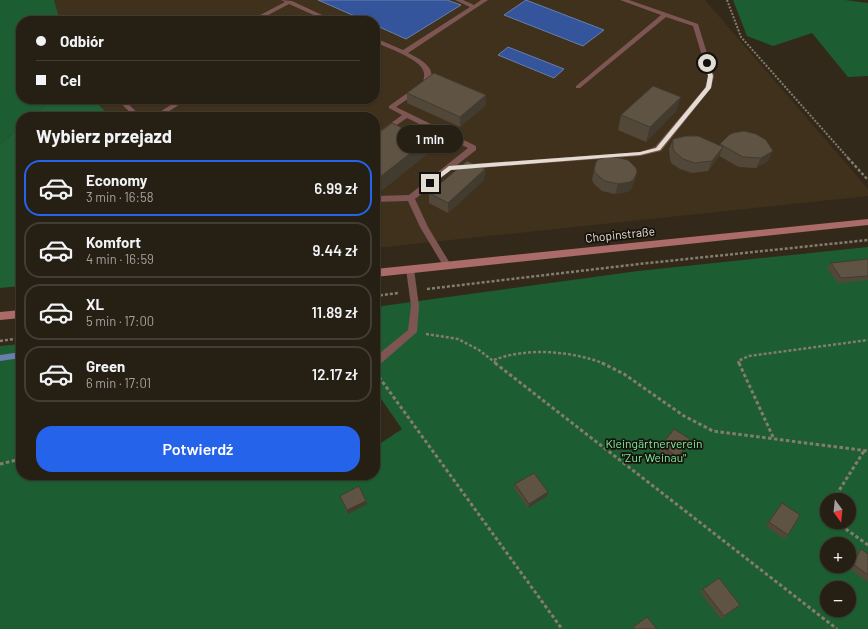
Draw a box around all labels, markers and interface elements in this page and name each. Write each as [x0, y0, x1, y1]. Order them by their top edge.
text: Odbiór [60, 32, 104, 50]
route start [698, 54, 716, 72]
text: Cel [60, 71, 81, 89]
text: Wybierz przejazd [36, 125, 172, 147]
callout: 1 min [397, 125, 463, 153]
text: 1 min [416, 131, 444, 147]
icon: car [38, 170, 74, 206]
text: Economy [86, 171, 147, 189]
route end [421, 174, 439, 192]
text: 6.99 zł [314, 179, 358, 197]
text: 3 min · 16:58 [86, 189, 153, 205]
street label: Chopinstraße [584, 223, 656, 245]
icon: car [38, 232, 74, 268]
text: Komfort [86, 233, 141, 251]
text: 9.44 zł [313, 241, 358, 259]
text: 4 min · 16:59 [86, 251, 154, 267]
icon: car [38, 294, 74, 330]
text: XL [86, 295, 104, 313]
text: 11.89 zł [311, 303, 358, 321]
text: 5 min · 17:00 [86, 313, 154, 329]
icon: car [38, 356, 74, 392]
text: Green [86, 357, 125, 375]
text: 12.17 zł [312, 365, 358, 383]
text: 6 min · 17:01 [86, 375, 151, 391]
button: Potwierdź [36, 426, 360, 472]
park label: Kleingärtnerverein "Zur Weinau" [605, 436, 703, 464]
north arrow [820, 493, 856, 529]
map controls [820, 493, 856, 617]
button: + [820, 537, 856, 573]
button: − [820, 581, 856, 617]

